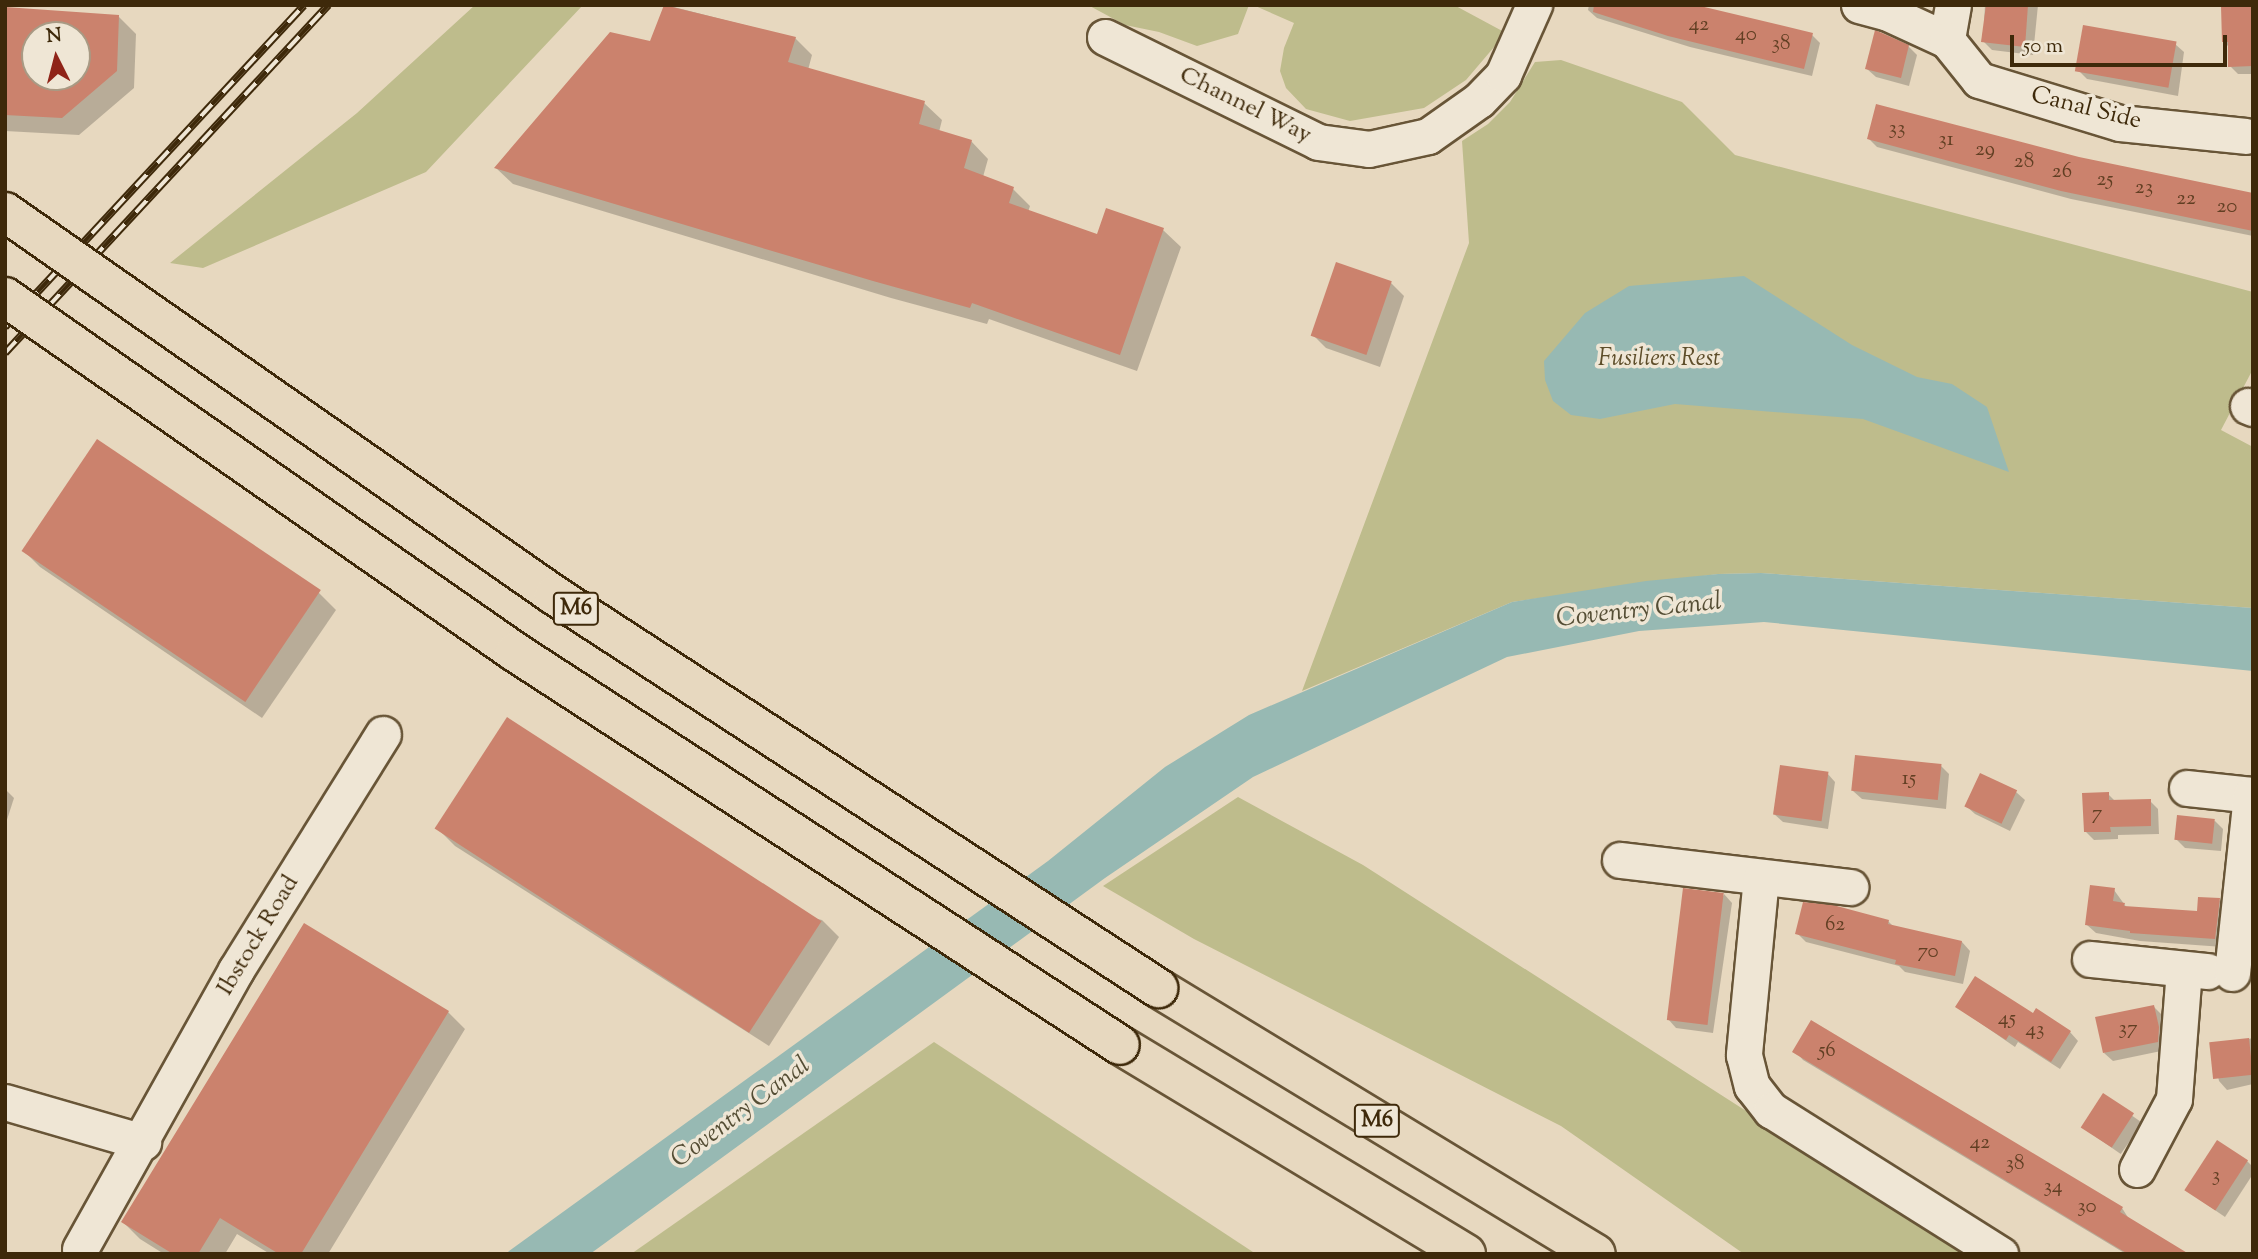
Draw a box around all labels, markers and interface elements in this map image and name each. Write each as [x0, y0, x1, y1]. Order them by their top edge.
house number: 42 [1689, 12, 1709, 38]
north arrow [21, 21, 91, 91]
scale bar [2013, 21, 2230, 65]
text: N [45, 22, 63, 51]
house number: 40 [1735, 22, 1757, 48]
house number: 38 [1772, 31, 1790, 57]
text: 50 m [2023, 32, 2063, 62]
street label: Channel Way [1174, 62, 1316, 150]
street label: Canal Side [2028, 81, 2144, 137]
house number: 33 [1889, 116, 1905, 142]
house number: 31 [1938, 127, 1954, 153]
house number: 29 [1975, 137, 1995, 163]
house number: 28 [2014, 149, 2034, 175]
house number: 26 [2052, 159, 2072, 185]
house number: 25 [2096, 167, 2114, 193]
house number: 23 [2135, 175, 2153, 201]
house number: 22 [2176, 186, 2196, 212]
house number: 20 [2217, 194, 2237, 220]
park label: Fusiliers Rest [1598, 346, 1720, 374]
water label: Coventry Canal [1555, 587, 1723, 635]
road number: M6 [552, 590, 600, 628]
house number: 15 [1902, 766, 1916, 792]
house number: 7 [2092, 801, 2102, 827]
street label: Ibstock Road [212, 871, 306, 1001]
house number: 62 [1825, 912, 1845, 938]
house number: 70 [1917, 939, 1939, 965]
house number: 45 [1998, 1006, 2016, 1032]
house number: 37 [2118, 1016, 2138, 1042]
house number: 43 [2025, 1017, 2045, 1043]
house number: 56 [1818, 1038, 1836, 1064]
water label: Coventry Canal [665, 1051, 817, 1175]
road number: M6 [1352, 1102, 1402, 1140]
house number: 42 [1970, 1130, 1990, 1156]
house number: 38 [2006, 1151, 2024, 1177]
house number: 3 [2212, 1163, 2220, 1189]
house number: 34 [2043, 1174, 2063, 1200]
house number: 30 [2077, 1194, 2097, 1220]

